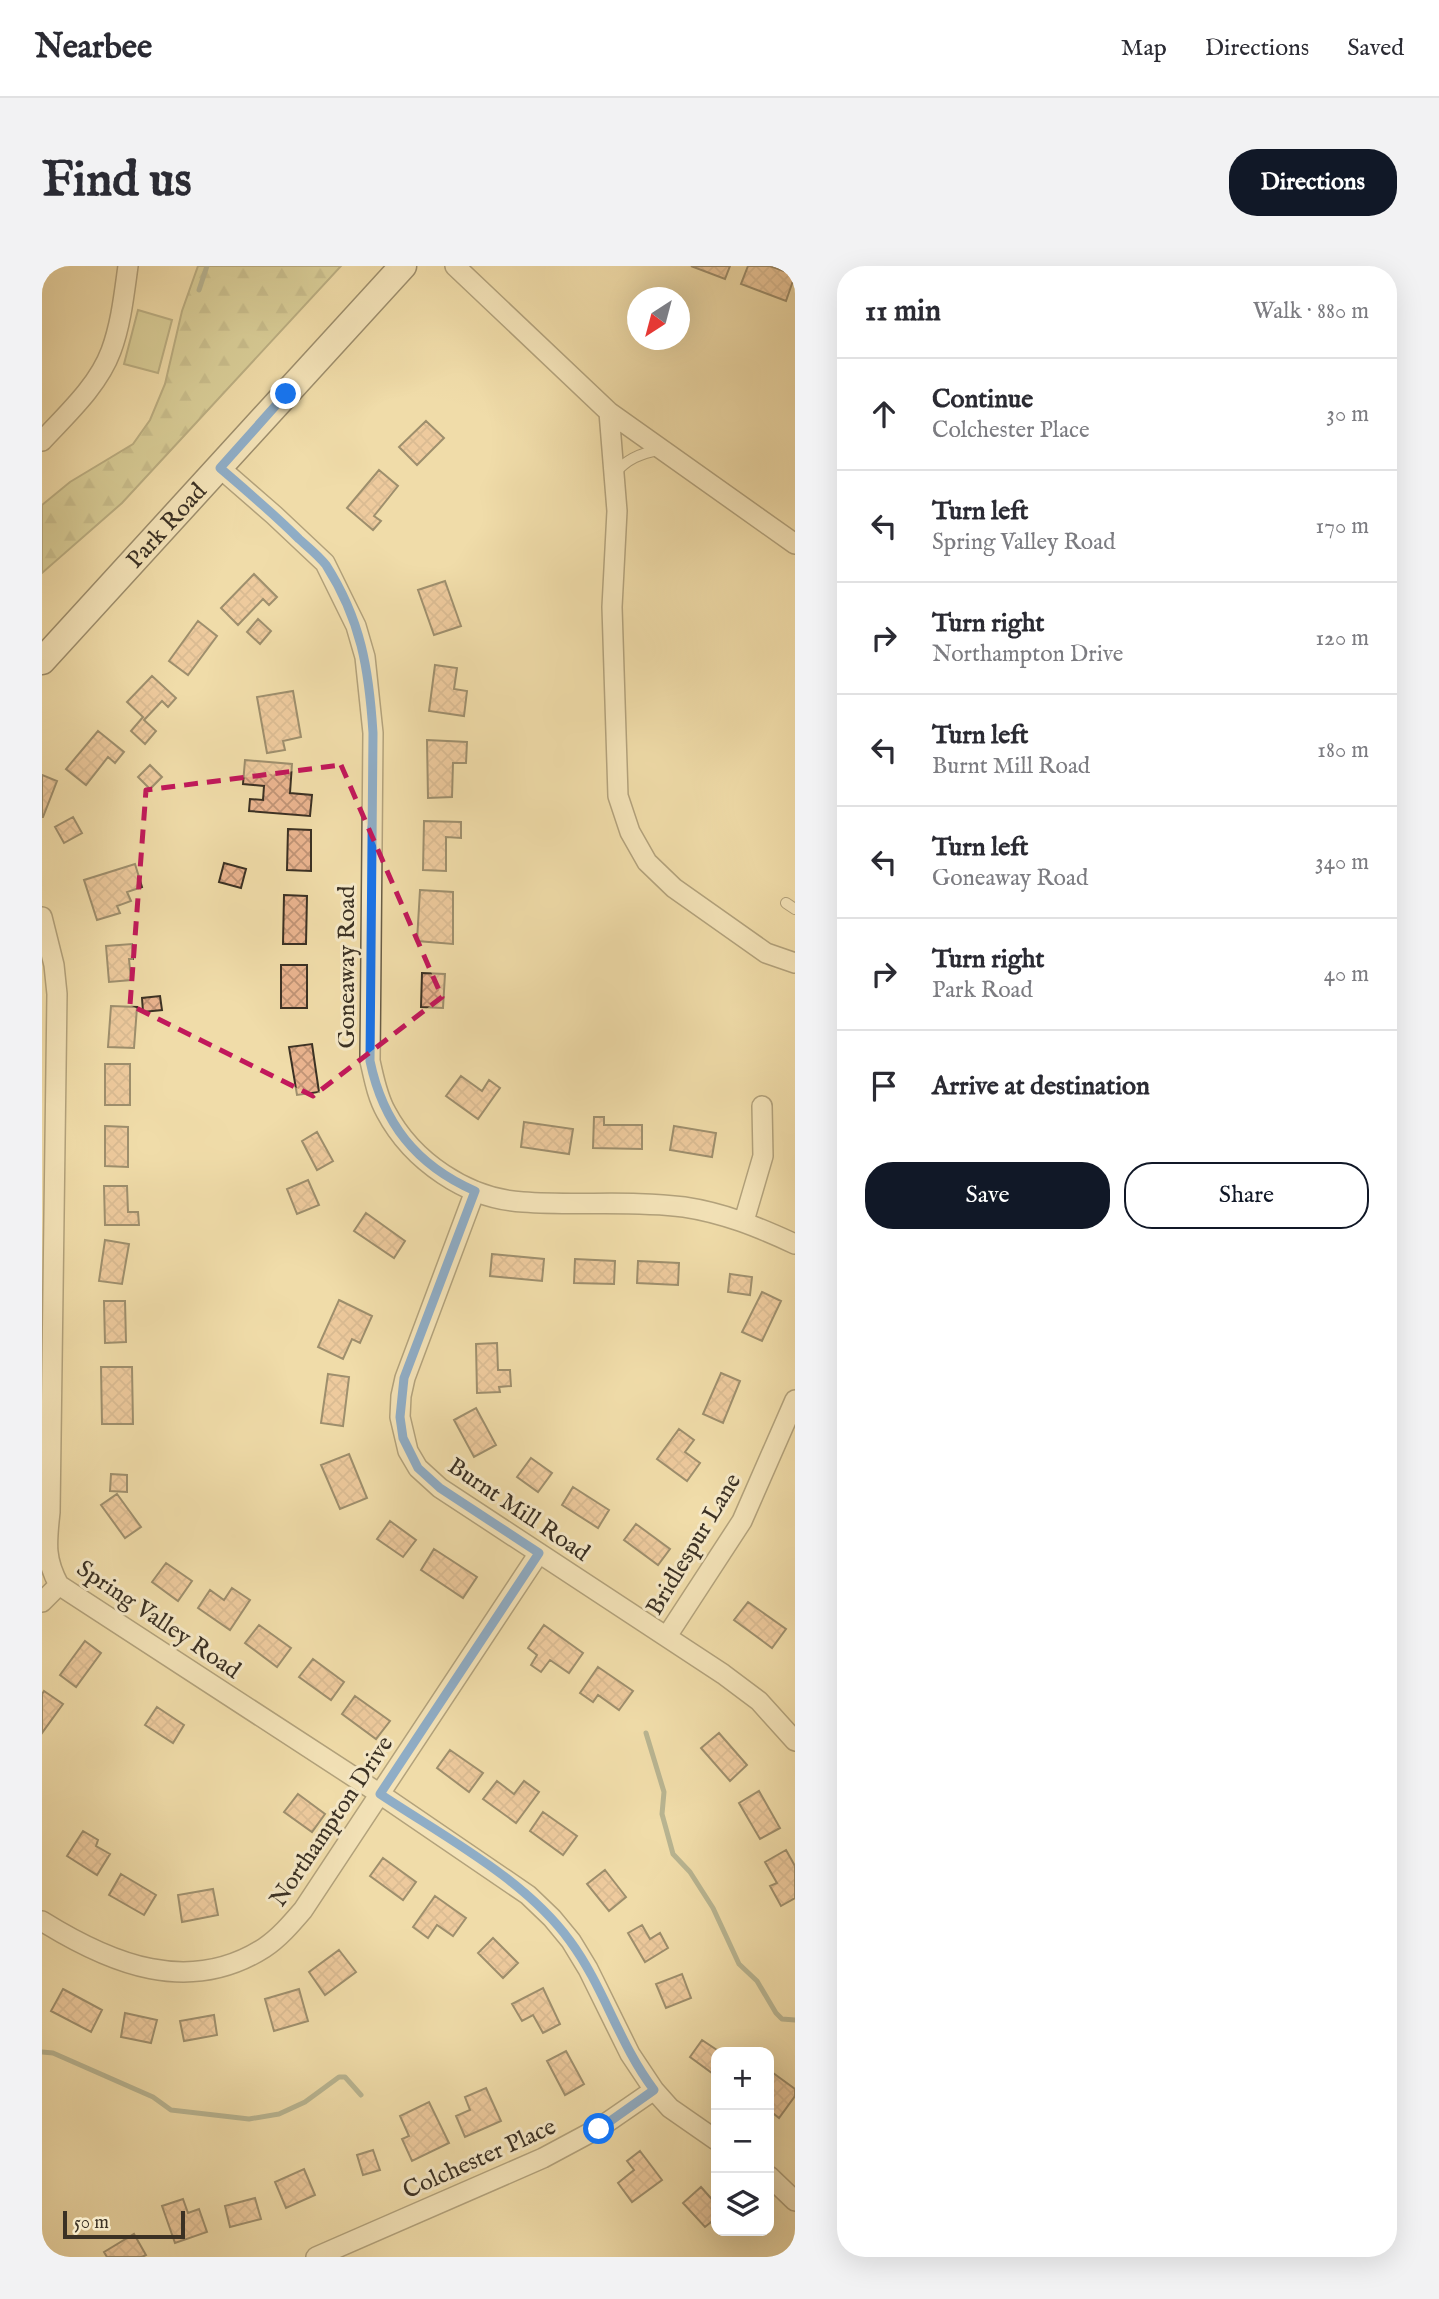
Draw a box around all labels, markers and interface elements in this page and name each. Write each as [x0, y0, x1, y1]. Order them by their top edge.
text: Nearbee [35, 27, 152, 69]
text: Map [1121, 33, 1167, 64]
text: Directions [1205, 33, 1309, 64]
text: Saved [1347, 33, 1404, 64]
button: Directions [1229, 149, 1397, 216]
text: Find us [42, 151, 192, 213]
north arrow [627, 287, 690, 350]
text: 11 min [865, 293, 941, 331]
text: Walk · 880 m [1253, 297, 1369, 326]
route end [270, 378, 301, 409]
text: Continue [932, 383, 1033, 416]
icon: ahead [865, 395, 903, 433]
text: 30 m [1326, 400, 1369, 429]
text: Colchester Place [932, 416, 1090, 445]
street label: Park Road [120, 477, 214, 575]
text: Turn left [932, 495, 1029, 528]
icon: left [865, 507, 903, 545]
text: 170 m [1316, 512, 1369, 541]
text: Spring Valley Road [932, 528, 1115, 557]
text: Turn right [932, 607, 1045, 640]
icon: right [865, 619, 903, 657]
text: 120 m [1316, 624, 1369, 653]
text: Northampton Drive [932, 640, 1123, 669]
text: Turn left [932, 719, 1029, 752]
icon: left [865, 731, 903, 769]
text: 180 m [1317, 736, 1369, 765]
text: Burnt Mill Road [932, 752, 1090, 781]
text: Turn left [932, 831, 1029, 864]
icon: left [865, 843, 903, 881]
text: 340 m [1315, 848, 1369, 877]
text: Goneaway Road [932, 864, 1088, 893]
street label: Goneaway Road [332, 885, 363, 1048]
text: Turn right [932, 943, 1045, 976]
icon: right [865, 955, 903, 993]
text: 40 m [1324, 960, 1369, 989]
text: Park Road [932, 976, 1033, 1005]
icon: arrive [865, 1067, 903, 1105]
text: Arrive at destination [932, 1070, 1150, 1103]
button: Save [865, 1162, 1110, 1229]
button: Share [1124, 1162, 1369, 1229]
street label: Burnt Mill Road [441, 1451, 595, 1569]
street label: Bridlespur Lane [640, 1468, 749, 1621]
street label: Spring Valley Road [70, 1554, 246, 1687]
street label: Northampton Drive [264, 1730, 401, 1913]
map controls [711, 2047, 774, 2236]
button: + [711, 2047, 774, 2110]
button: − [711, 2110, 774, 2173]
street label: Colchester Place [398, 2112, 561, 2207]
route start [583, 2113, 614, 2144]
button: layers [711, 2173, 774, 2236]
scale bar [63, 2208, 186, 2240]
text: 50 m [74, 2211, 109, 2235]

